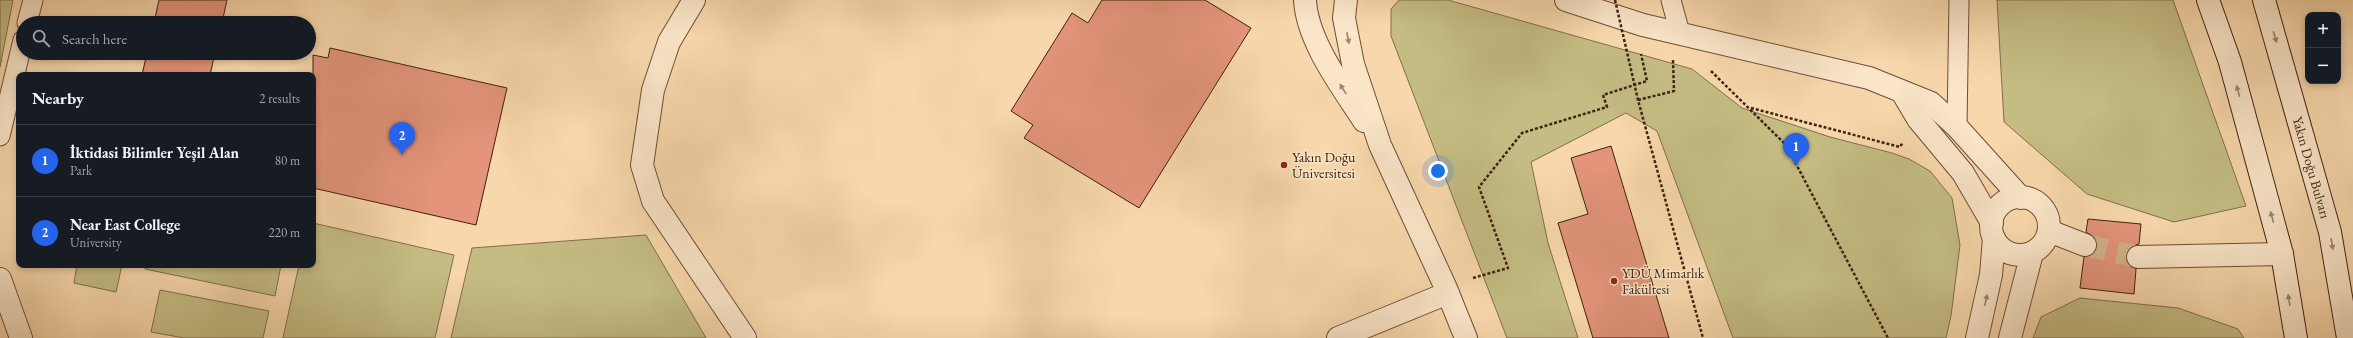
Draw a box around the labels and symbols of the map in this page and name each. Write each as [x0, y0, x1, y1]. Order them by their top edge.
one-way arrow [1345, 32, 1351, 45]
one-way arrow [2272, 32, 2278, 44]
one-way arrow [1339, 84, 1347, 94]
one-way arrow [2235, 85, 2241, 97]
street label: Yakın Doğu Bulvarı [2289, 114, 2335, 221]
pin: 2 [389, 122, 415, 155]
pin: 1 [1783, 133, 1809, 166]
place label: Yakın Doğu Üniversitesi [1292, 148, 1356, 182]
marker: Yakın Doğu Üniversitesi [1279, 160, 1289, 170]
your location [1428, 161, 1448, 181]
one-way arrow [2269, 211, 2275, 223]
one-way arrow [2329, 238, 2335, 250]
place label: YDÜ Mimarlık Fakültesi [1622, 264, 1705, 298]
marker: YDÜ Mimarlık Fakültesi [1609, 276, 1619, 286]
one-way arrow [2286, 293, 2292, 306]
one-way arrow [1983, 294, 1989, 306]

